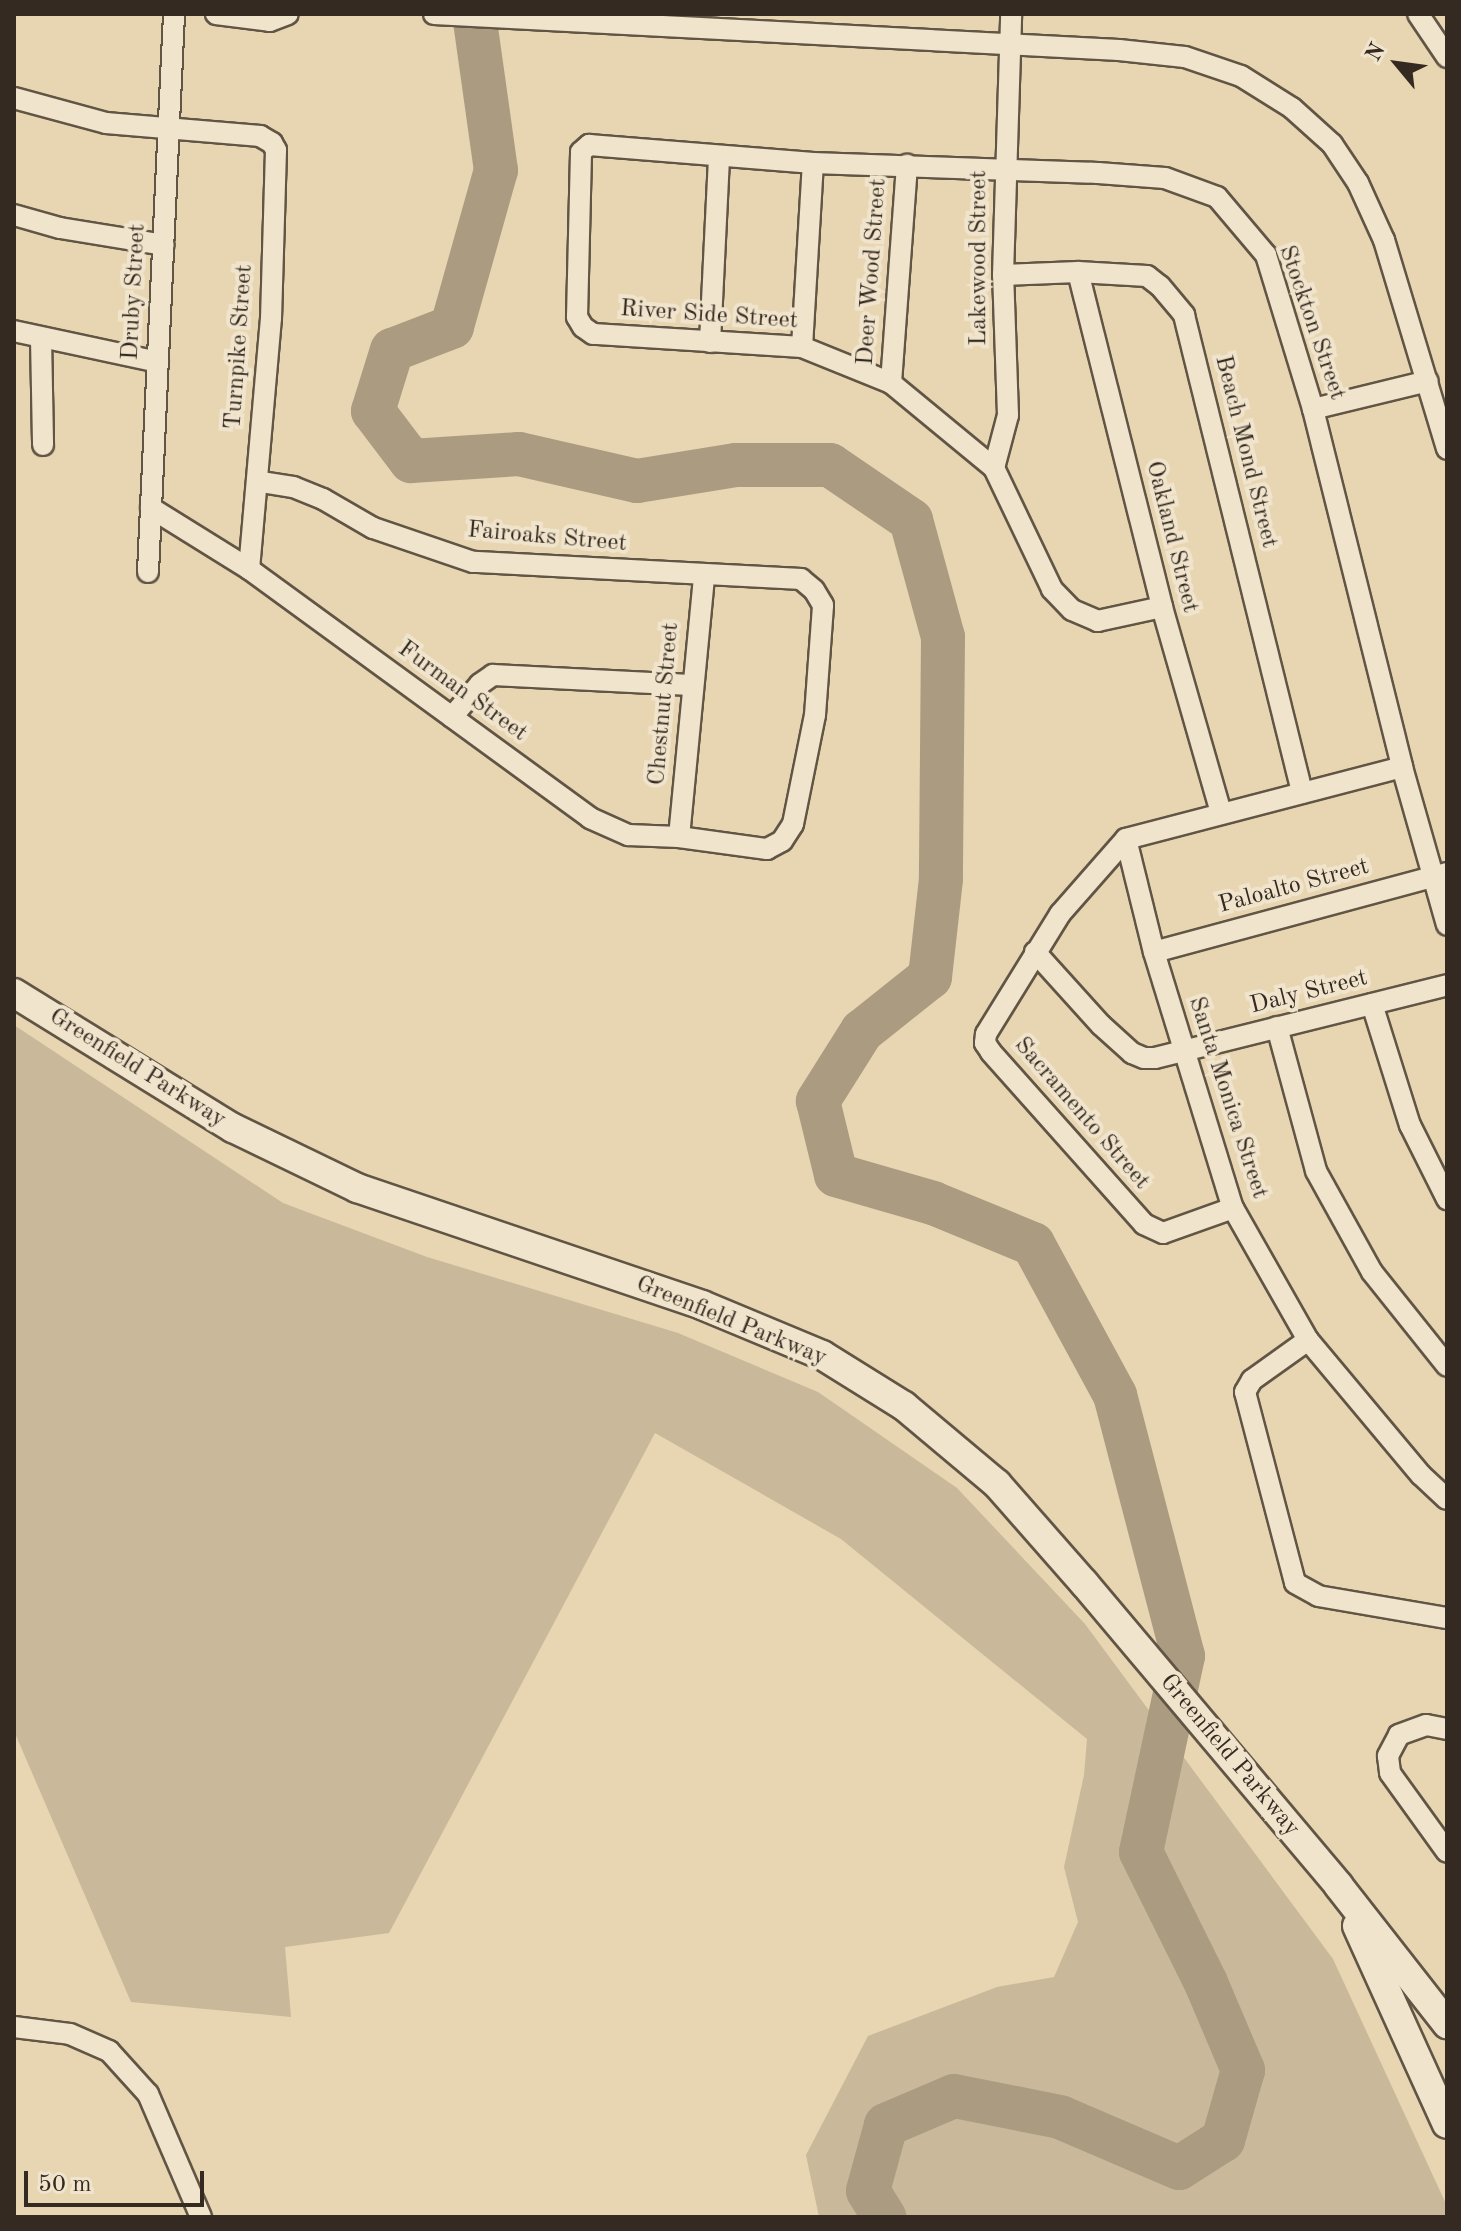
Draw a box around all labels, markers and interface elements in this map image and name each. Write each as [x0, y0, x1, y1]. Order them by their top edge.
north arrow [1357, 24, 1437, 104]
text: N [1362, 40, 1390, 65]
street label: Lakewood Street [966, 170, 994, 346]
street label: Deer Wood Street [852, 178, 894, 366]
street label: Druby Street [117, 223, 153, 361]
street label: Stockton Street [1271, 242, 1351, 404]
street label: Turnpike Street [220, 263, 260, 431]
street label: River Side Street [619, 295, 799, 337]
street label: Beach Mond Street [1207, 353, 1283, 551]
street label: Oakland Street [1138, 458, 1204, 616]
street label: Fairoaks Street [466, 517, 628, 559]
street label: Chestnut Street [644, 621, 686, 787]
street label: Furman Street [392, 635, 532, 749]
street label: Paloalto Street [1216, 853, 1372, 921]
street label: Daly Street [1247, 965, 1371, 1021]
street label: Santa Monica Street [1181, 993, 1273, 1203]
street label: Greenfield Parkway [43, 1003, 231, 1135]
street label: Sacramento Street [1007, 1032, 1155, 1196]
street label: Greenfield Parkway [631, 1271, 831, 1373]
street label: Greenfield Parkway [1153, 1669, 1305, 1843]
scale bar [28, 2155, 208, 2205]
text: 50 m [38, 2173, 92, 2197]

